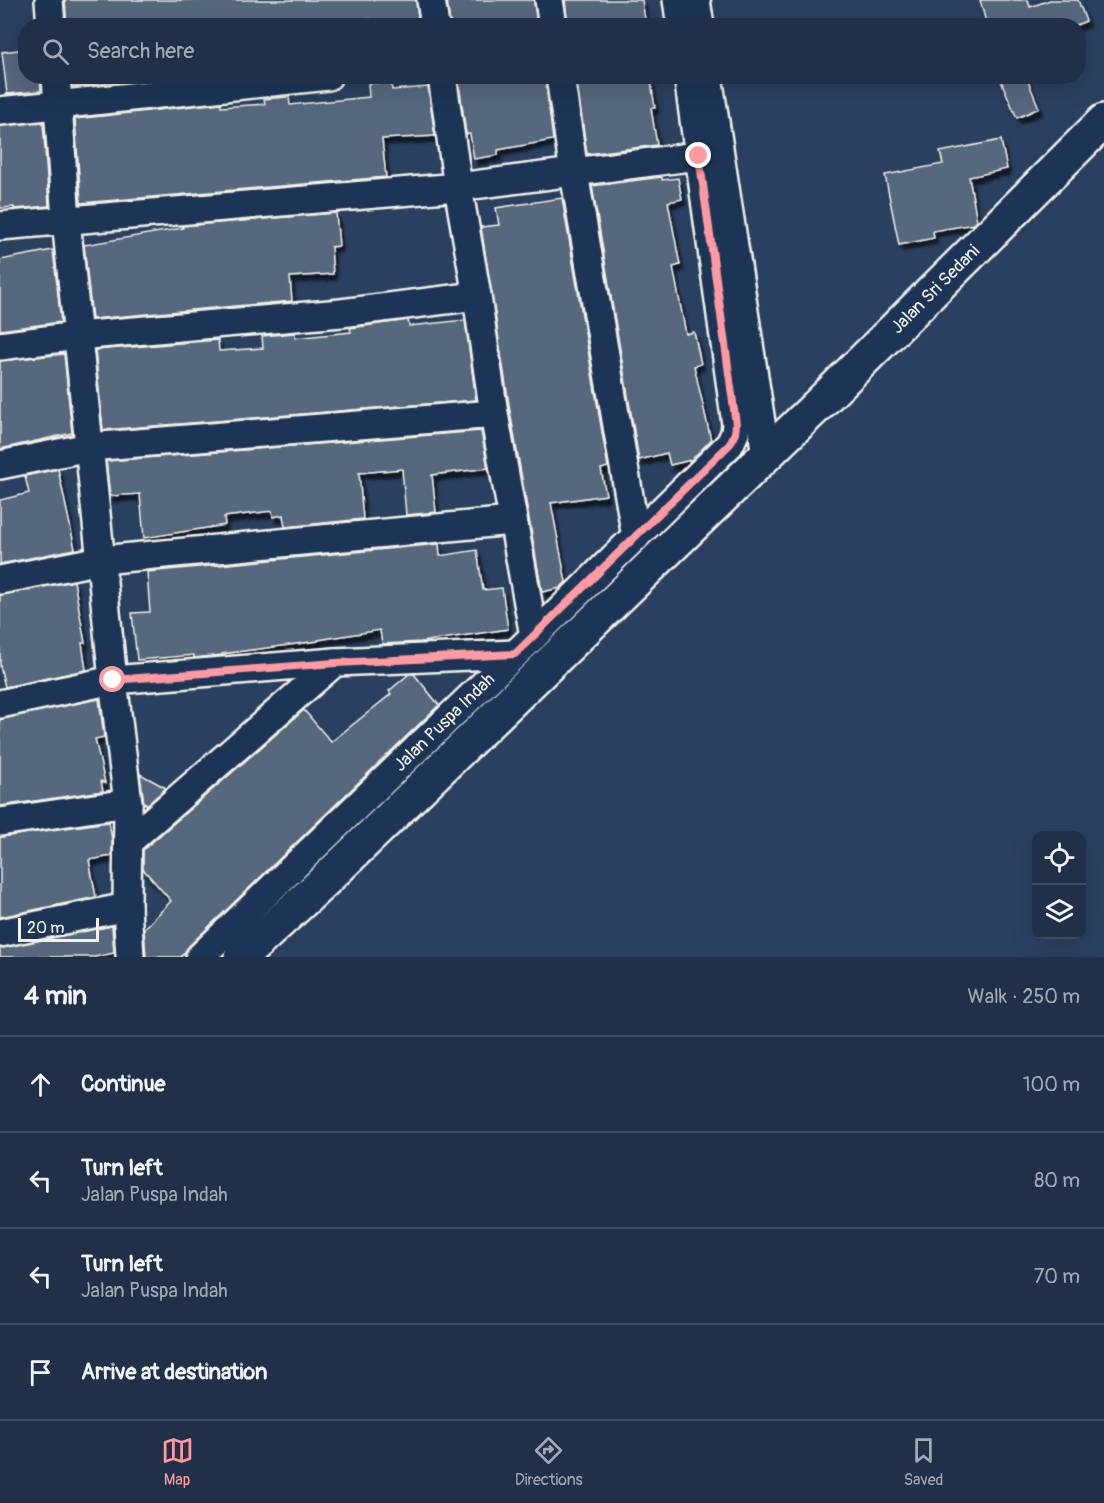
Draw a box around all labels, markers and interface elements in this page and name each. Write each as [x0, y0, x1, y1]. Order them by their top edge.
search box [18, 18, 1086, 84]
icon: search [39, 35, 72, 68]
text: Search here [87, 37, 194, 65]
route end [685, 142, 711, 168]
street label: Jalan Sri Sedani [886, 240, 985, 339]
route start [99, 666, 125, 692]
street label: Jalan Puspa Indah [389, 668, 500, 776]
map controls [1032, 831, 1086, 939]
button: locate [1032, 831, 1086, 885]
button: layers [1032, 885, 1086, 939]
scale bar [18, 915, 99, 942]
text: 20 m [27, 918, 65, 938]
text: 4 min [24, 980, 87, 1012]
text: Walk · 250 m [968, 984, 1080, 1009]
icon: ahead [24, 1068, 57, 1101]
text: Continue [81, 1070, 165, 1098]
text: 100 m [1023, 1072, 1080, 1097]
text: Turn left [81, 1154, 163, 1182]
icon: left [24, 1164, 57, 1197]
text: 80 m [1034, 1168, 1080, 1193]
text: Jalan Puspa Indah [81, 1182, 228, 1207]
text: Turn left [81, 1250, 163, 1278]
icon: left [24, 1260, 57, 1293]
text: 70 m [1034, 1264, 1080, 1289]
text: Jalan Puspa Indah [81, 1278, 228, 1303]
icon: arrive [24, 1356, 57, 1389]
text: Arrive at destination [81, 1358, 267, 1386]
tab: Map [161, 1434, 194, 1490]
tab: Directions [515, 1434, 583, 1490]
tab: Saved [904, 1434, 943, 1490]

